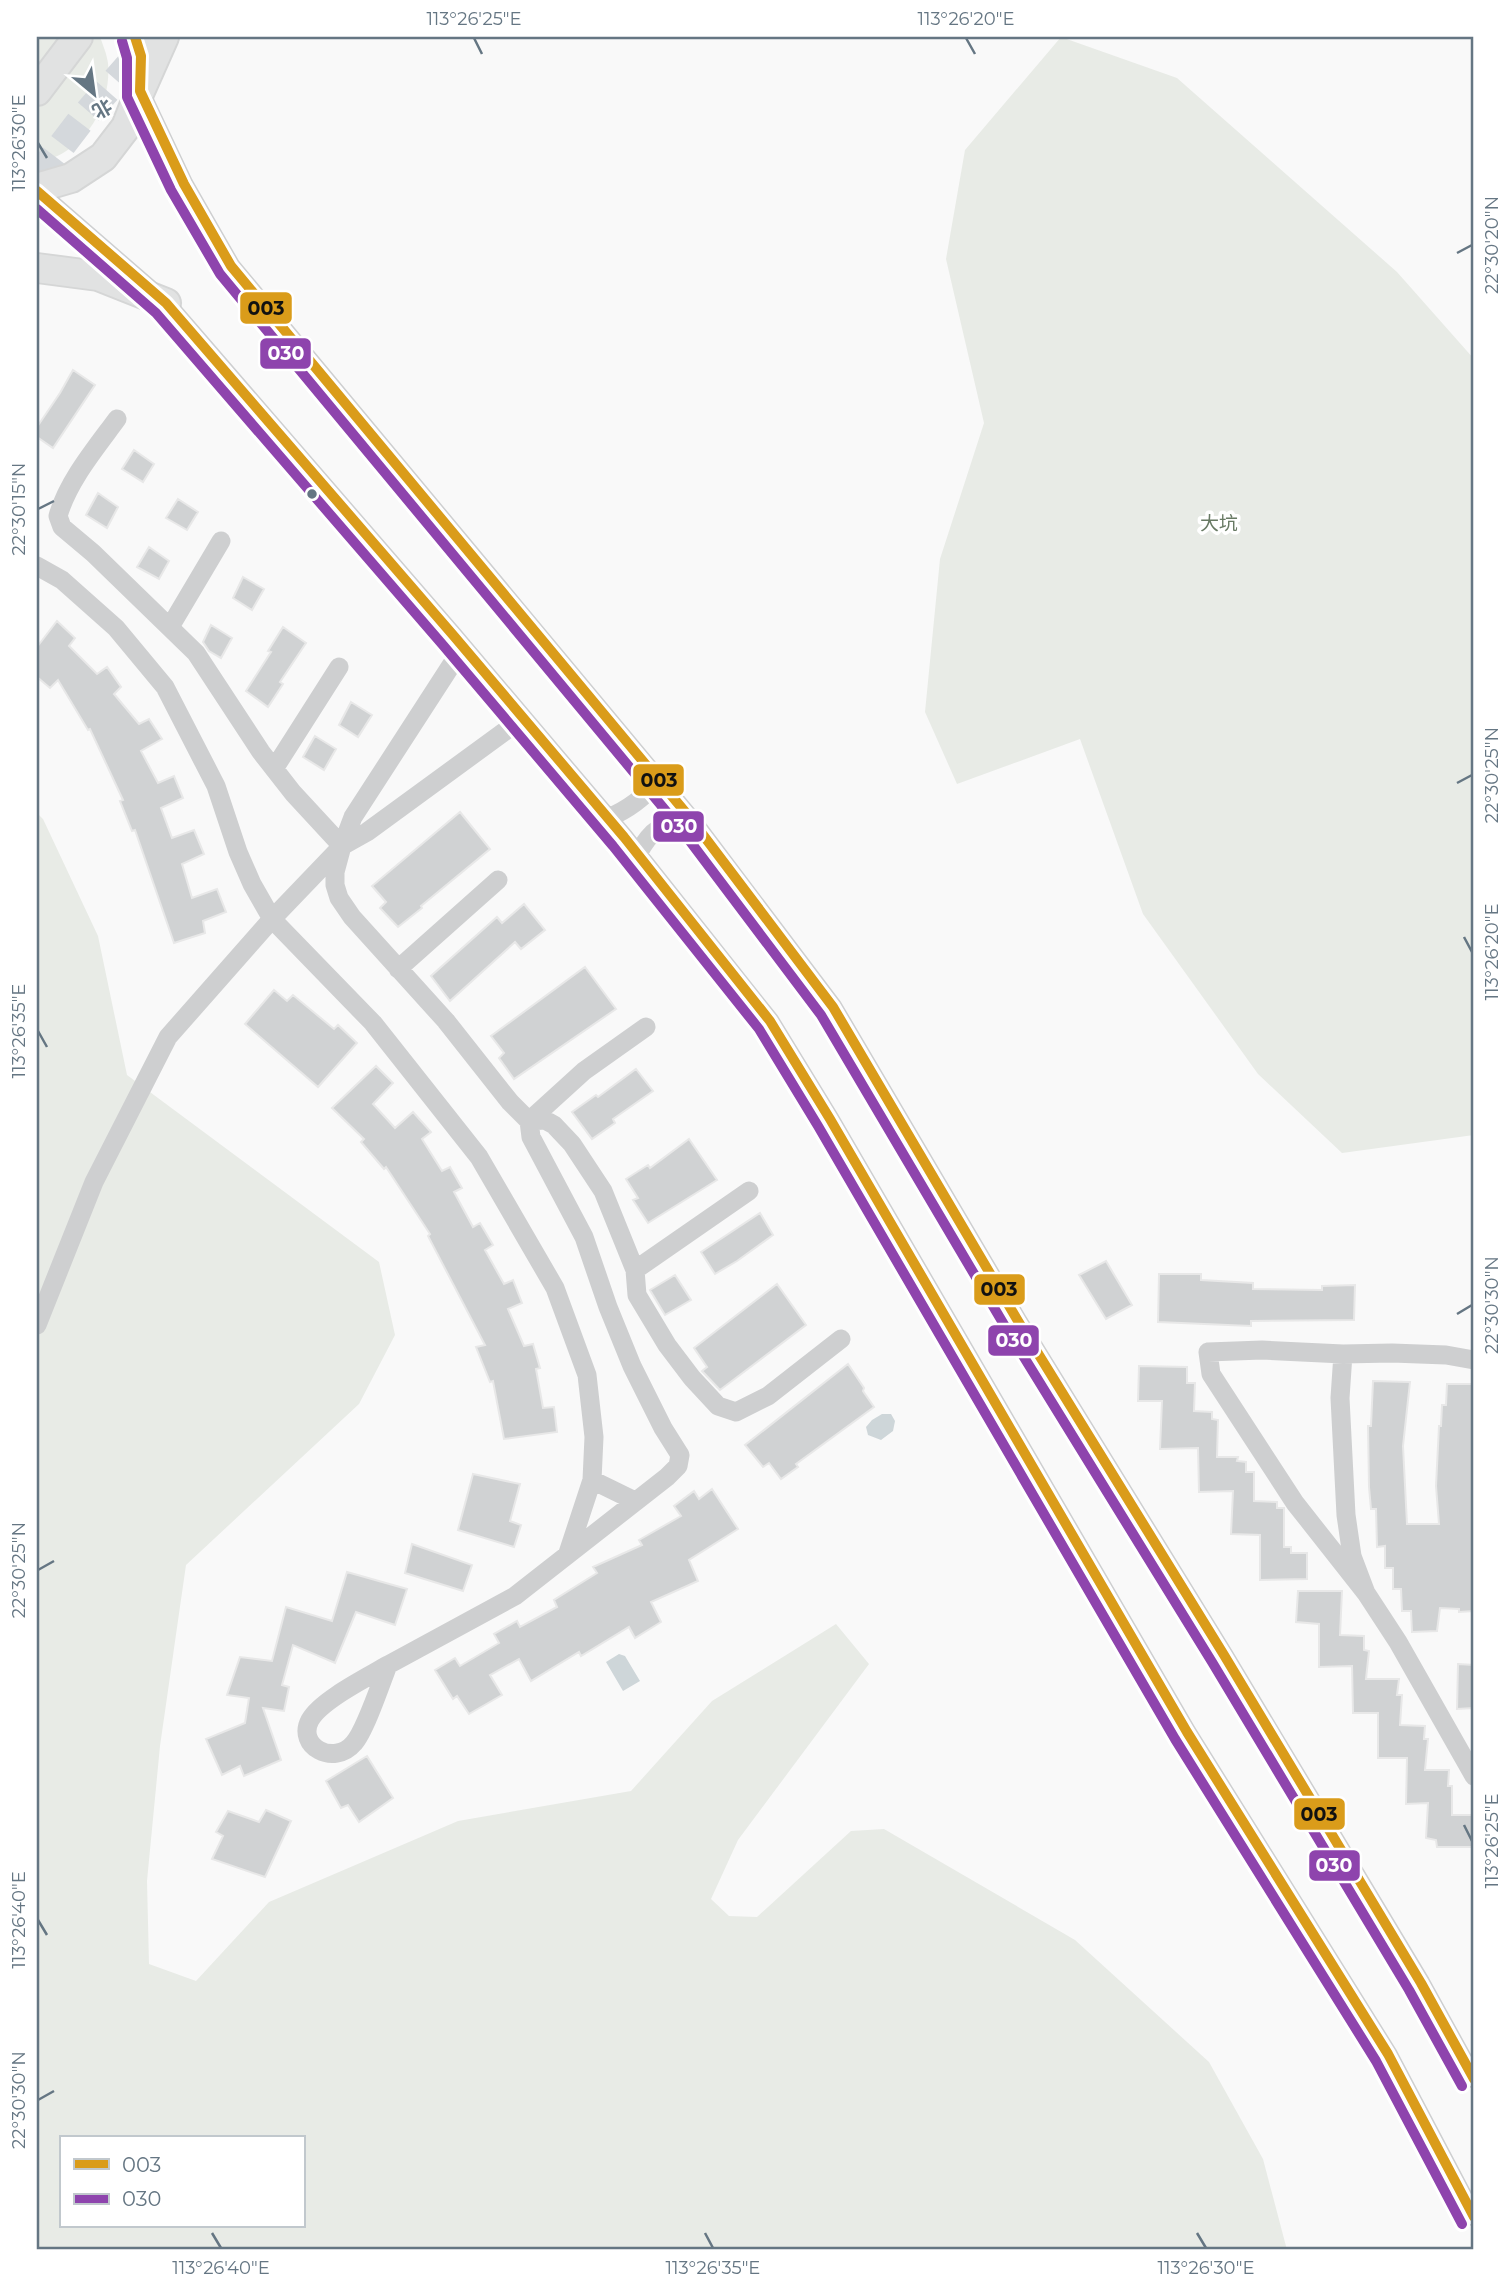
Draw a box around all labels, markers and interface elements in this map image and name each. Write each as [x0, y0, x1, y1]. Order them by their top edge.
text: 113°26'25"E [426, 8, 522, 30]
text: 113°26'20"E [917, 8, 1015, 30]
north arrow [60, 60, 130, 130]
text: 北 [88, 94, 116, 123]
text: 113°26'30"E [8, 95, 30, 191]
text: 22°30'20"N [1481, 196, 1503, 294]
line badge: 003 [239, 291, 293, 325]
text: 003 [248, 297, 284, 320]
line badge: 030 [259, 337, 312, 370]
text: 030 [268, 342, 305, 365]
text: 22°30'15"N [8, 462, 30, 556]
unlabelled marker [305, 487, 319, 501]
park label: 大坑 [1200, 512, 1238, 535]
text: 22°30'25"N [1481, 727, 1503, 823]
line badge: 003 [632, 763, 685, 797]
text: 003 [641, 769, 677, 792]
line badge: 030 [652, 810, 705, 843]
text: 030 [661, 815, 698, 838]
text: 113°26'20"E [1481, 903, 1503, 1001]
text: 113°26'35"E [8, 984, 30, 1078]
text: 22°30'30"N [1481, 1256, 1503, 1354]
line badge: 003 [973, 1273, 1026, 1306]
text: 003 [981, 1278, 1017, 1301]
line badge: 030 [987, 1324, 1040, 1357]
text: 030 [996, 1329, 1033, 1352]
text: 22°30'25"N [8, 1522, 30, 1618]
text: 113°26'25"E [1481, 1793, 1503, 1889]
line badge: 003 [1293, 1797, 1346, 1831]
text: 003 [1301, 1803, 1337, 1826]
line badge: 030 [1308, 1849, 1361, 1882]
text: 030 [1316, 1854, 1353, 1877]
text: 113°26'40"E [8, 1871, 30, 1969]
text: 22°30'30"N [8, 2051, 30, 2149]
legend [60, 2136, 304, 2228]
text: 003 [122, 2152, 161, 2177]
text: 030 [122, 2186, 161, 2211]
text: 113°26'40"E [172, 2257, 270, 2279]
text: 113°26'35"E [666, 2257, 760, 2279]
text: 113°26'30"E [1158, 2257, 1254, 2279]

